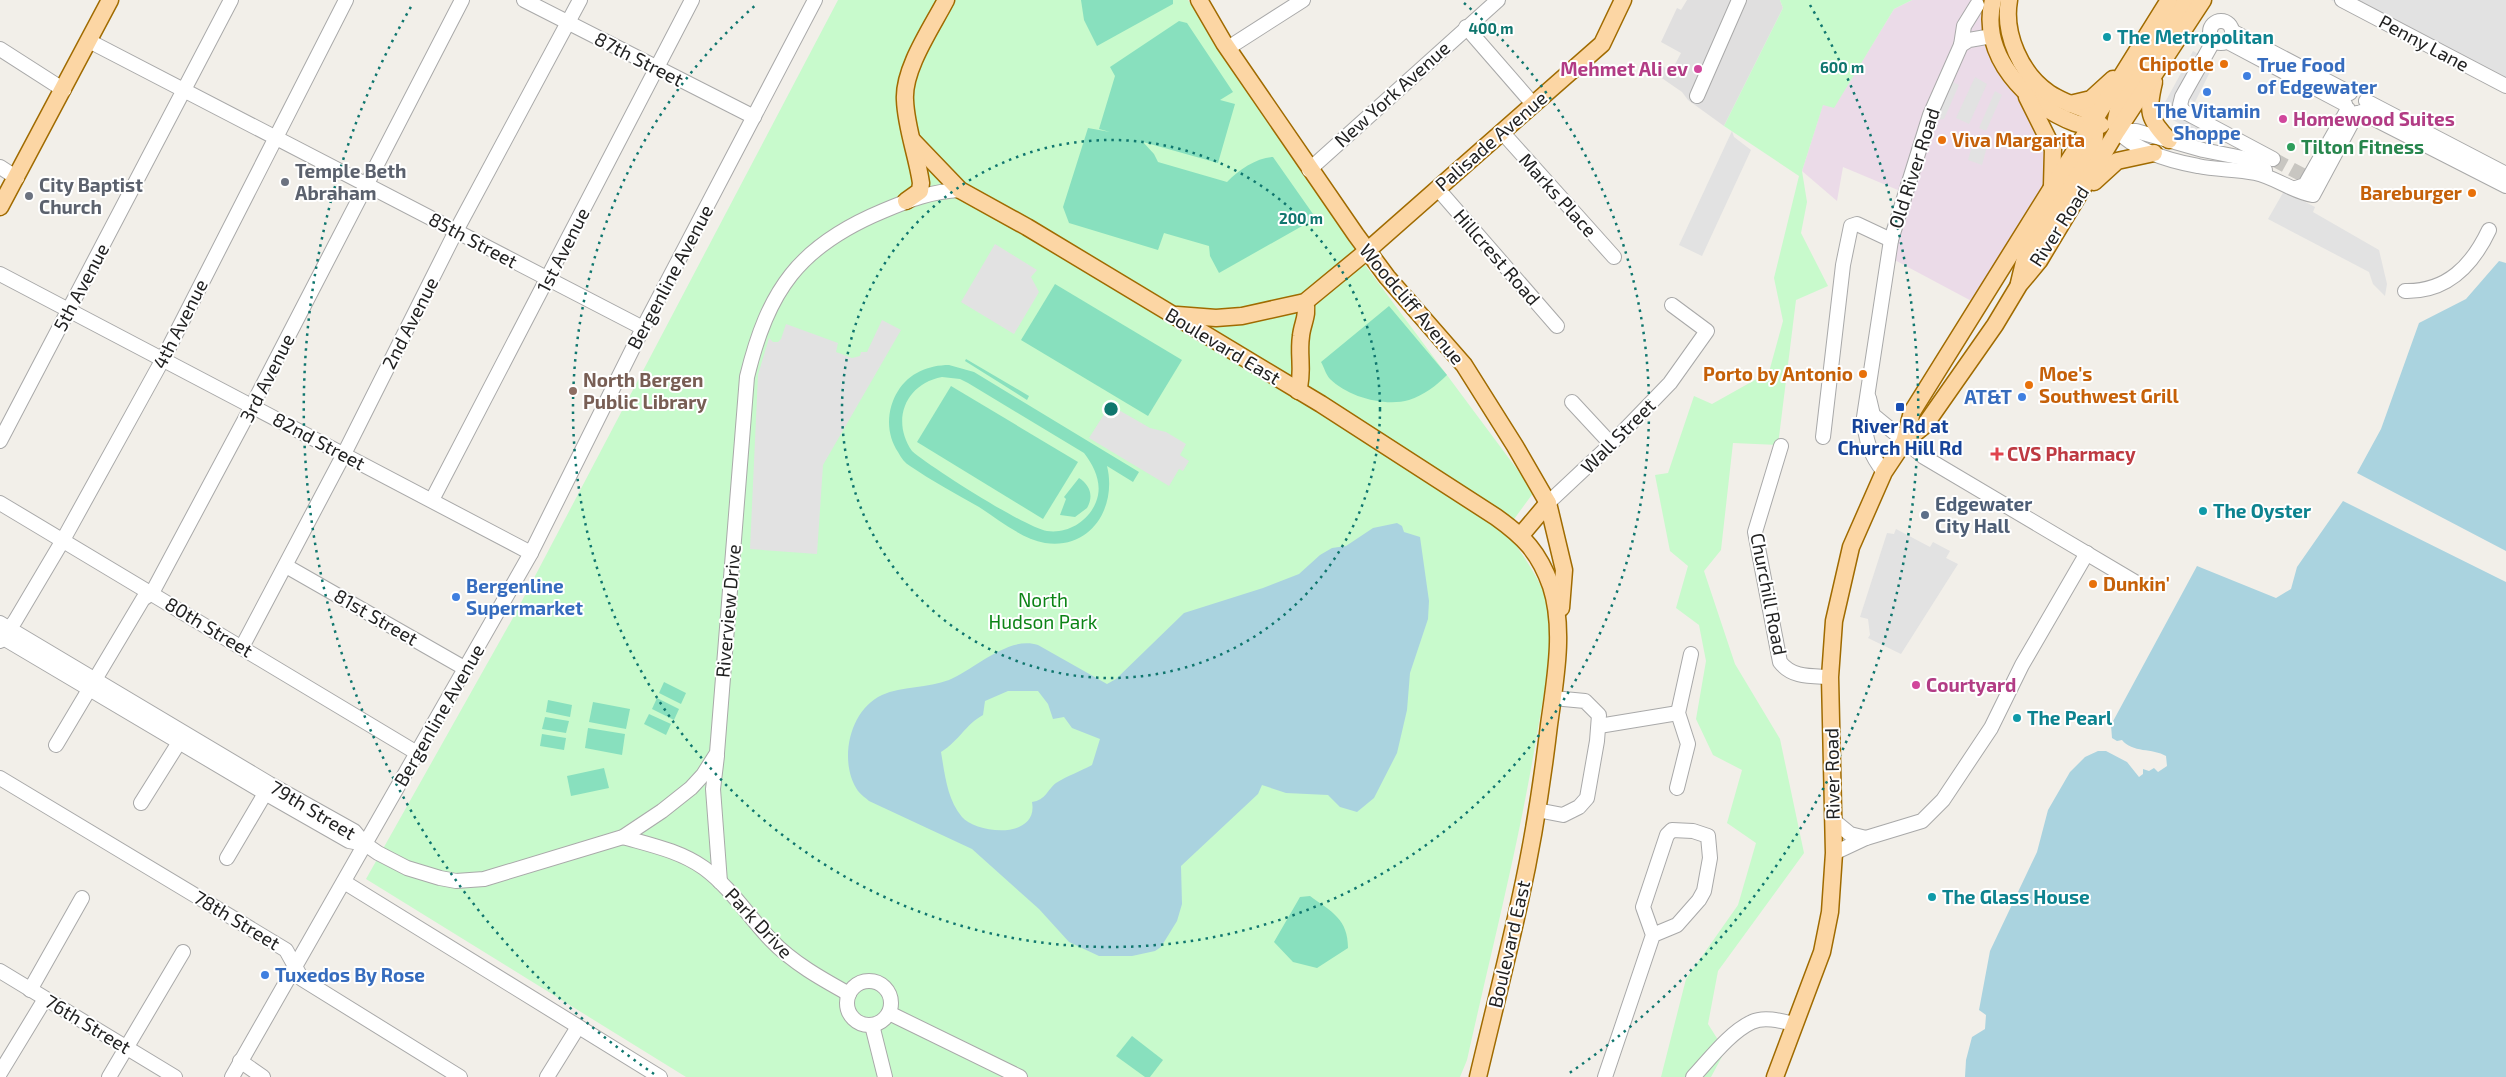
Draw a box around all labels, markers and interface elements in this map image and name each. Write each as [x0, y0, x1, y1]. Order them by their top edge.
street label: Penny Lane [2375, 9, 2473, 76]
text: 400 m [1469, 19, 1513, 37]
place label: The Metropolitan [2117, 25, 2274, 48]
street label: 87th Street [591, 26, 687, 91]
marker: The Metropolitan [2101, 31, 2113, 43]
street label: New York Avenue [1329, 36, 1454, 152]
place label: Chipotle [2139, 52, 2214, 75]
place label: True Food of Edgewater [2257, 53, 2377, 98]
place label: Mehmet Ali ev [1560, 57, 1688, 80]
text: 600 m [1820, 58, 1864, 76]
marker: Chipotle [2218, 58, 2230, 70]
marker: Mehmet Ali ev [1692, 63, 1704, 75]
marker: True Food of Edgewater [2241, 70, 2253, 82]
street label: Palisade Avenue [1430, 86, 1551, 195]
marker: The Vitamin Shoppe [2201, 86, 2213, 98]
place label: The Vitamin Shoppe [2154, 99, 2260, 144]
street label: Old River Road [1883, 105, 1944, 231]
place label: Homewood Suites [2293, 107, 2455, 130]
marker: Homewood Suites [2277, 113, 2289, 125]
place label: Viva Margarita [1952, 128, 2085, 151]
marker: Viva Margarita [1936, 134, 1948, 146]
place label: Tilton Fitness [2301, 135, 2424, 158]
marker: Tilton Fitness [2285, 141, 2297, 153]
street label: Marks Place [1515, 148, 1602, 241]
place label: Temple Beth Abraham [295, 159, 407, 204]
place label: City Baptist Church [39, 173, 143, 218]
marker: Temple Beth Abraham [279, 176, 291, 188]
street label: River Road [2024, 181, 2093, 270]
place label: Bareburger [2360, 181, 2462, 204]
marker: Bareburger [2466, 187, 2478, 199]
marker: City Baptist Church [23, 190, 35, 202]
street label: Bergenline Avenue [622, 201, 717, 353]
street label: 1st Avenue [531, 204, 594, 296]
street label: Hillcrest Road [1449, 204, 1546, 310]
street label: 85th Street [425, 207, 521, 272]
text: 200 m [1279, 209, 1323, 227]
street label: 5th Avenue [48, 239, 113, 335]
street label: Woodcliff Avenue [1355, 239, 1470, 369]
street label: 2nd Avenue [377, 273, 443, 373]
street label: 4th Avenue [147, 275, 212, 372]
street label: Boulevard East [1162, 302, 1285, 389]
street label: 3rd Avenue [234, 330, 299, 426]
place label: Porto by Antonio [1703, 362, 1853, 386]
place label: Moe's Southwest Grill [2039, 362, 2179, 407]
place label: North Bergen Public Library [583, 368, 707, 414]
marker: Porto by Antonio [1857, 368, 1869, 380]
marker: Moe's Southwest Grill [2023, 379, 2035, 391]
marker: North Bergen Public Library [567, 385, 579, 397]
place label: AT&T [1964, 385, 2013, 408]
marker: AT&T [2016, 391, 2028, 403]
street label: Wall Street [1576, 394, 1660, 478]
centre of rings [1102, 400, 1120, 418]
marker: River Rd at Church Hill Rd [1894, 401, 1906, 413]
street label: 82nd Street [269, 407, 369, 474]
place label: River Rd at Church Hill Rd [1837, 414, 1963, 459]
place label: CVS Pharmacy [2007, 442, 2136, 466]
marker: CVS Pharmacy [1991, 448, 2003, 460]
place label: Edgewater City Hall [1935, 492, 2032, 538]
place label: The Oyster [2213, 499, 2311, 523]
marker: The Oyster [2197, 505, 2209, 517]
marker: Edgewater City Hall [1919, 509, 1931, 521]
street label: Churchill Road [1746, 531, 1793, 657]
street label: Riverview Drive [710, 543, 745, 679]
place label: Dunkin' [2103, 572, 2170, 595]
place label: Bergenline Supermarket [466, 574, 583, 619]
marker: Dunkin' [2087, 578, 2099, 590]
street label: 81st Street [330, 583, 422, 650]
park label: North Hudson Park [989, 588, 1098, 633]
street label: 80th Street [161, 591, 257, 662]
marker: Bergenline Supermarket [450, 591, 462, 603]
street label: Bergenline Avenue [389, 640, 489, 790]
place label: Courtyard [1926, 673, 2016, 697]
marker: Courtyard [1910, 679, 1922, 691]
place label: The Pearl [2027, 706, 2113, 729]
marker: The Pearl [2011, 712, 2023, 724]
street label: River Road [1819, 728, 1844, 820]
street label: 79th Street [266, 775, 360, 844]
street label: Boulevard East [1483, 878, 1534, 1010]
street label: Park Drive [721, 883, 798, 963]
street label: 78th Street [190, 885, 285, 954]
place label: The Glass House [1942, 885, 2090, 908]
marker: The Glass House [1926, 891, 1938, 903]
place label: Tuxedos By Rose [275, 963, 425, 987]
marker: Tuxedos By Rose [259, 969, 271, 981]
street label: 76th Street [41, 989, 135, 1058]

